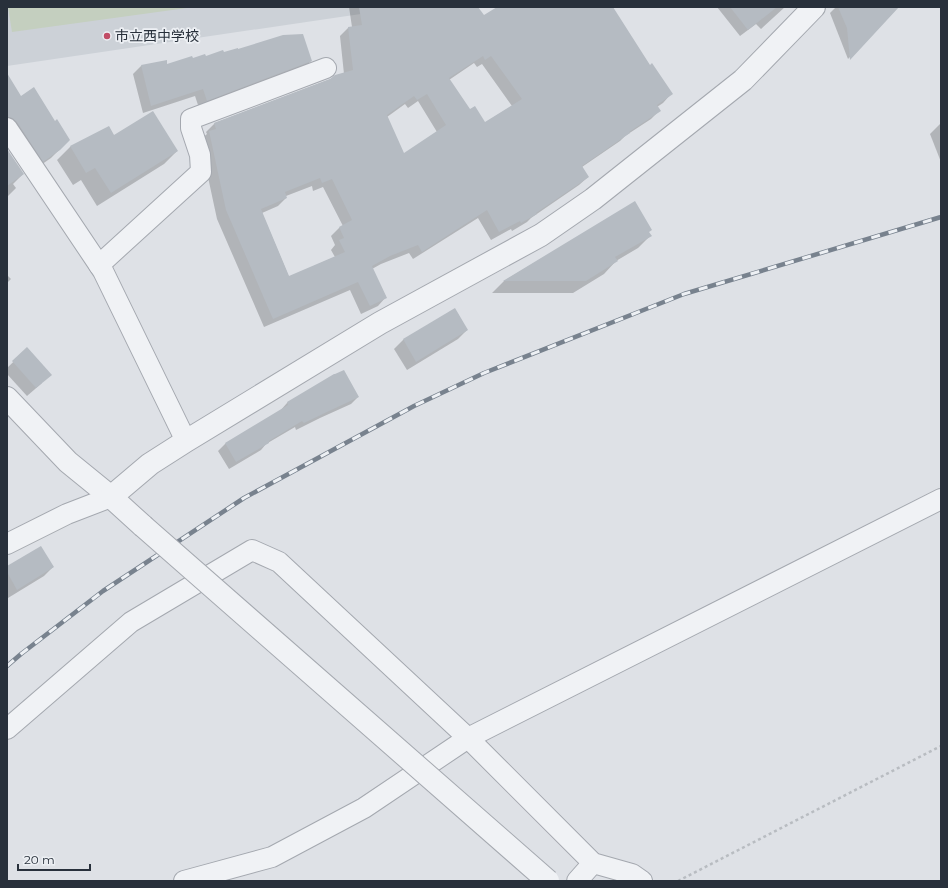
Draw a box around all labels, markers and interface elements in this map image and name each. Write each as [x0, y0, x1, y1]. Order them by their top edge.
place label: 市立西中学校 [115, 27, 199, 45]
marker: 市立西中学校 [102, 31, 112, 41]
scale bar [18, 846, 90, 872]
text: 20 m [24, 852, 55, 867]

